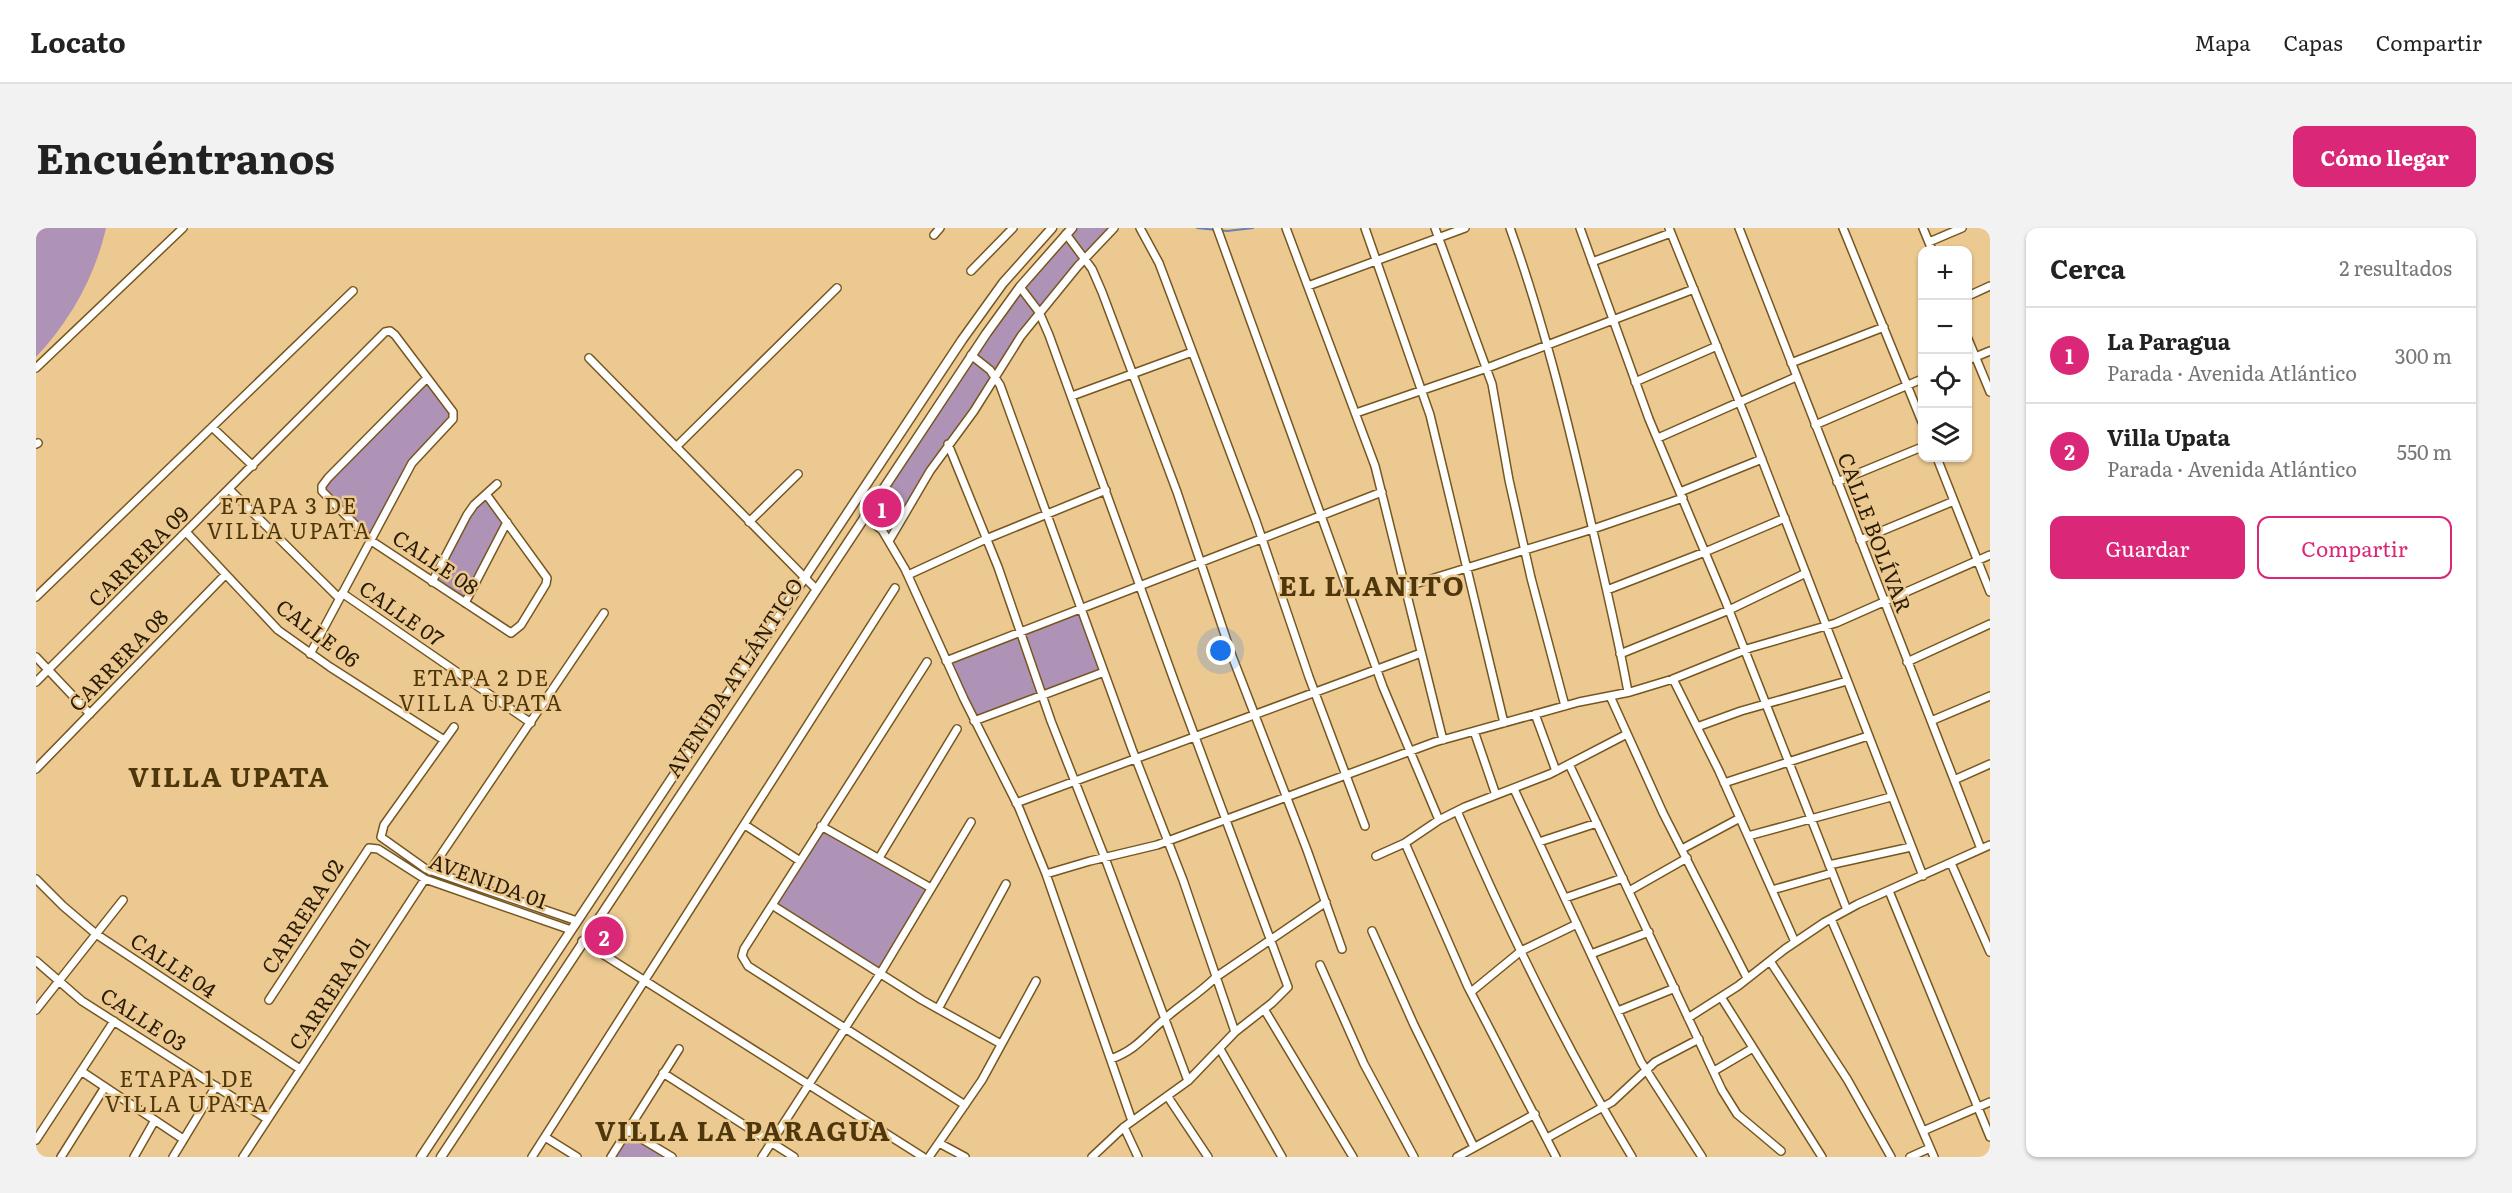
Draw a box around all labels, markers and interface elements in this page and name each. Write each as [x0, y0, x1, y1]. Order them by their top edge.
text: Locato [30, 20, 126, 62]
text: Mapa [2194, 26, 2251, 57]
text: Capas [2284, 26, 2343, 57]
text: Compartir [2376, 26, 2482, 57]
text: Encuéntranos [36, 125, 335, 187]
button: Cómo llegar [2293, 126, 2476, 187]
map controls [1918, 246, 1972, 462]
button: + [1918, 246, 1972, 300]
text: Cerca [2050, 248, 2126, 287]
text: 2 resultados [2339, 252, 2452, 282]
button: − [1918, 300, 1972, 354]
text: La Paragua [2107, 324, 2231, 357]
text: 1 [2065, 340, 2074, 370]
text: 300 m [2395, 340, 2452, 370]
button: locate [1918, 354, 1972, 408]
text: Parada · Avenida Atlántico [2107, 357, 2357, 387]
button: layers [1918, 408, 1972, 462]
text: Villa Upata [2107, 420, 2230, 453]
text: 2 [2064, 436, 2075, 466]
text: 550 m [2397, 436, 2452, 466]
street label: CALLE BOLÍVAR [1832, 447, 1921, 617]
text: Parada · Avenida Atlántico [2107, 453, 2357, 483]
pin: 1 [862, 486, 902, 530]
district label: ETAPA 3 DE VILLA UPATA [207, 488, 371, 546]
street label: CARRERA 09 [80, 498, 195, 613]
button: Guardar [2050, 516, 2245, 579]
button: Compartir [2257, 516, 2452, 579]
street label: CALLE 08 [387, 521, 486, 601]
district label: EL LLANITO [1279, 564, 1465, 604]
street label: CALLE 07 [354, 571, 451, 653]
street label: AVENIDA ATLÁNTICO [657, 571, 809, 783]
street label: CALLE 06 [270, 590, 367, 674]
street label: CARRERA 08 [60, 601, 174, 718]
your location [1206, 636, 1235, 665]
district label: ETAPA 2 DE VILLA UPATA [399, 660, 563, 718]
district label: VILLA UPATA [128, 755, 330, 795]
street label: AVENIDA 01 [426, 844, 553, 915]
street label: CARRERA 02 [252, 852, 350, 979]
pin: 2 [584, 914, 624, 958]
street label: CALLE 04 [125, 924, 224, 1004]
street label: CARRERA 01 [280, 930, 376, 1055]
street label: CALLE 03 [95, 978, 194, 1057]
district label: ETAPA 1 DE VILLA UPATA [105, 1061, 269, 1119]
district label: VILLA LA PARAGUA [595, 1109, 891, 1149]

